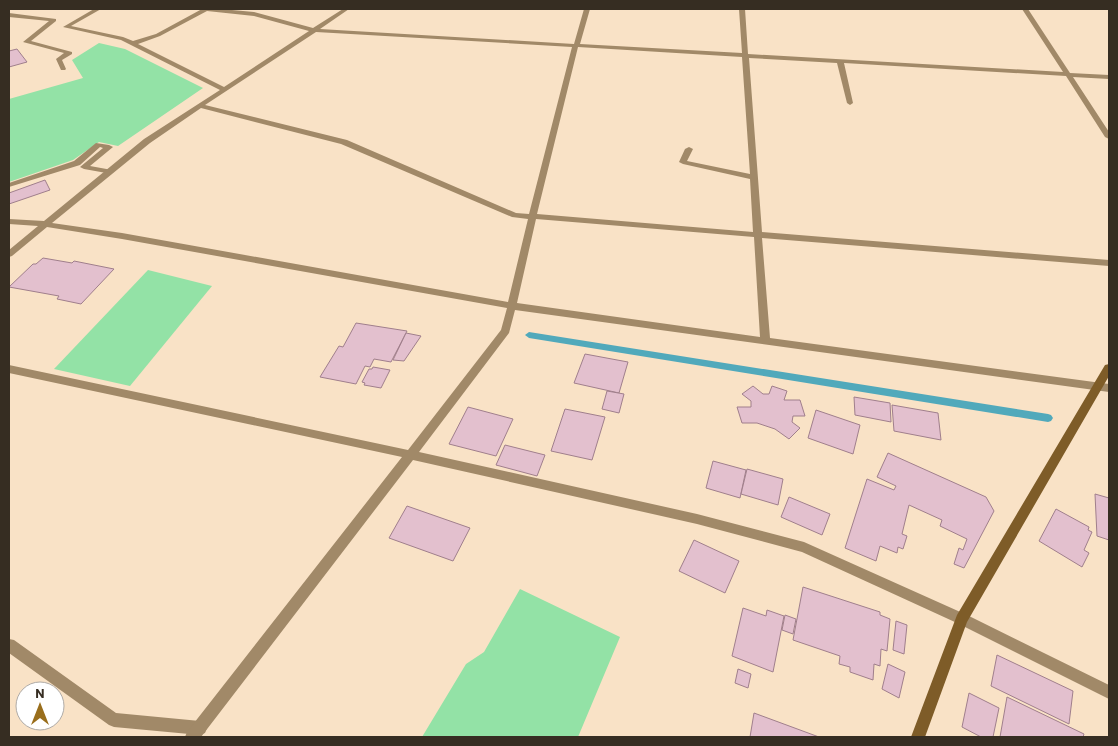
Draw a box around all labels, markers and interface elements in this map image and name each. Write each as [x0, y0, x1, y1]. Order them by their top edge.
north arrow [15, 681, 65, 731]
text: N [35, 684, 45, 701]

